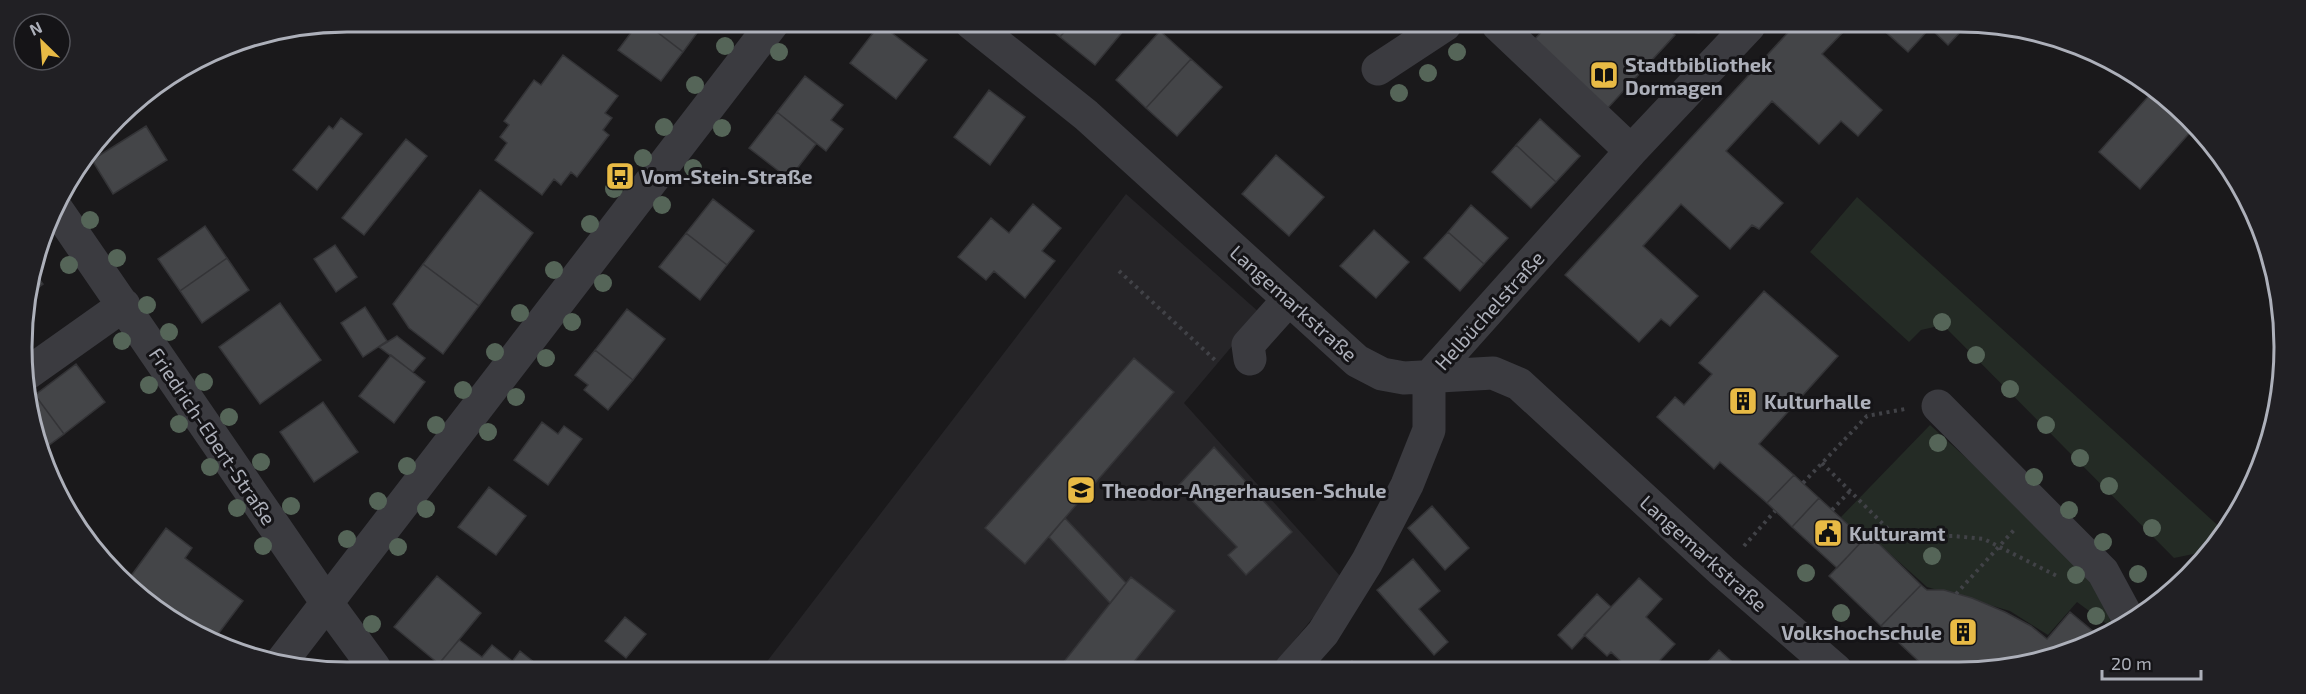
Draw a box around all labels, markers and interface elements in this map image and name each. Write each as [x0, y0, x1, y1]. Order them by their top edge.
north arrow [12, 12, 72, 72]
text: N [26, 17, 45, 39]
place label: Stadtbibliothek Dormagen [1625, 52, 1773, 99]
library icon: Stadtbibliothek Dormagen [1588, 59, 1620, 91]
bus stop icon: Vom-Stein-Straße [604, 160, 636, 192]
place label: Vom-Stein-Straße [641, 164, 813, 188]
street label: Langemarkstraße [1226, 240, 1362, 366]
street label: Helbüchelstraße [1429, 246, 1549, 374]
street label: Friedrich-Ebert-Straße [145, 343, 281, 529]
building icon: Kulturhalle [1727, 385, 1759, 417]
place label: Kulturhalle [1764, 389, 1871, 413]
school or university icon: Theodor-Angerhausen-Schule [1065, 474, 1097, 506]
place label: Theodor-Angerhausen-Schule [1102, 478, 1387, 502]
street label: Langemarkstraße [1636, 490, 1772, 616]
public building icon: Kulturamt [1812, 517, 1844, 549]
place label: Kulturamt [1849, 521, 1946, 545]
building icon: Volkshochschule [1947, 616, 1979, 648]
place label: Volkshochschule [1781, 620, 1942, 644]
scale bar [2102, 643, 2201, 681]
text: 20 m [2111, 652, 2152, 674]

